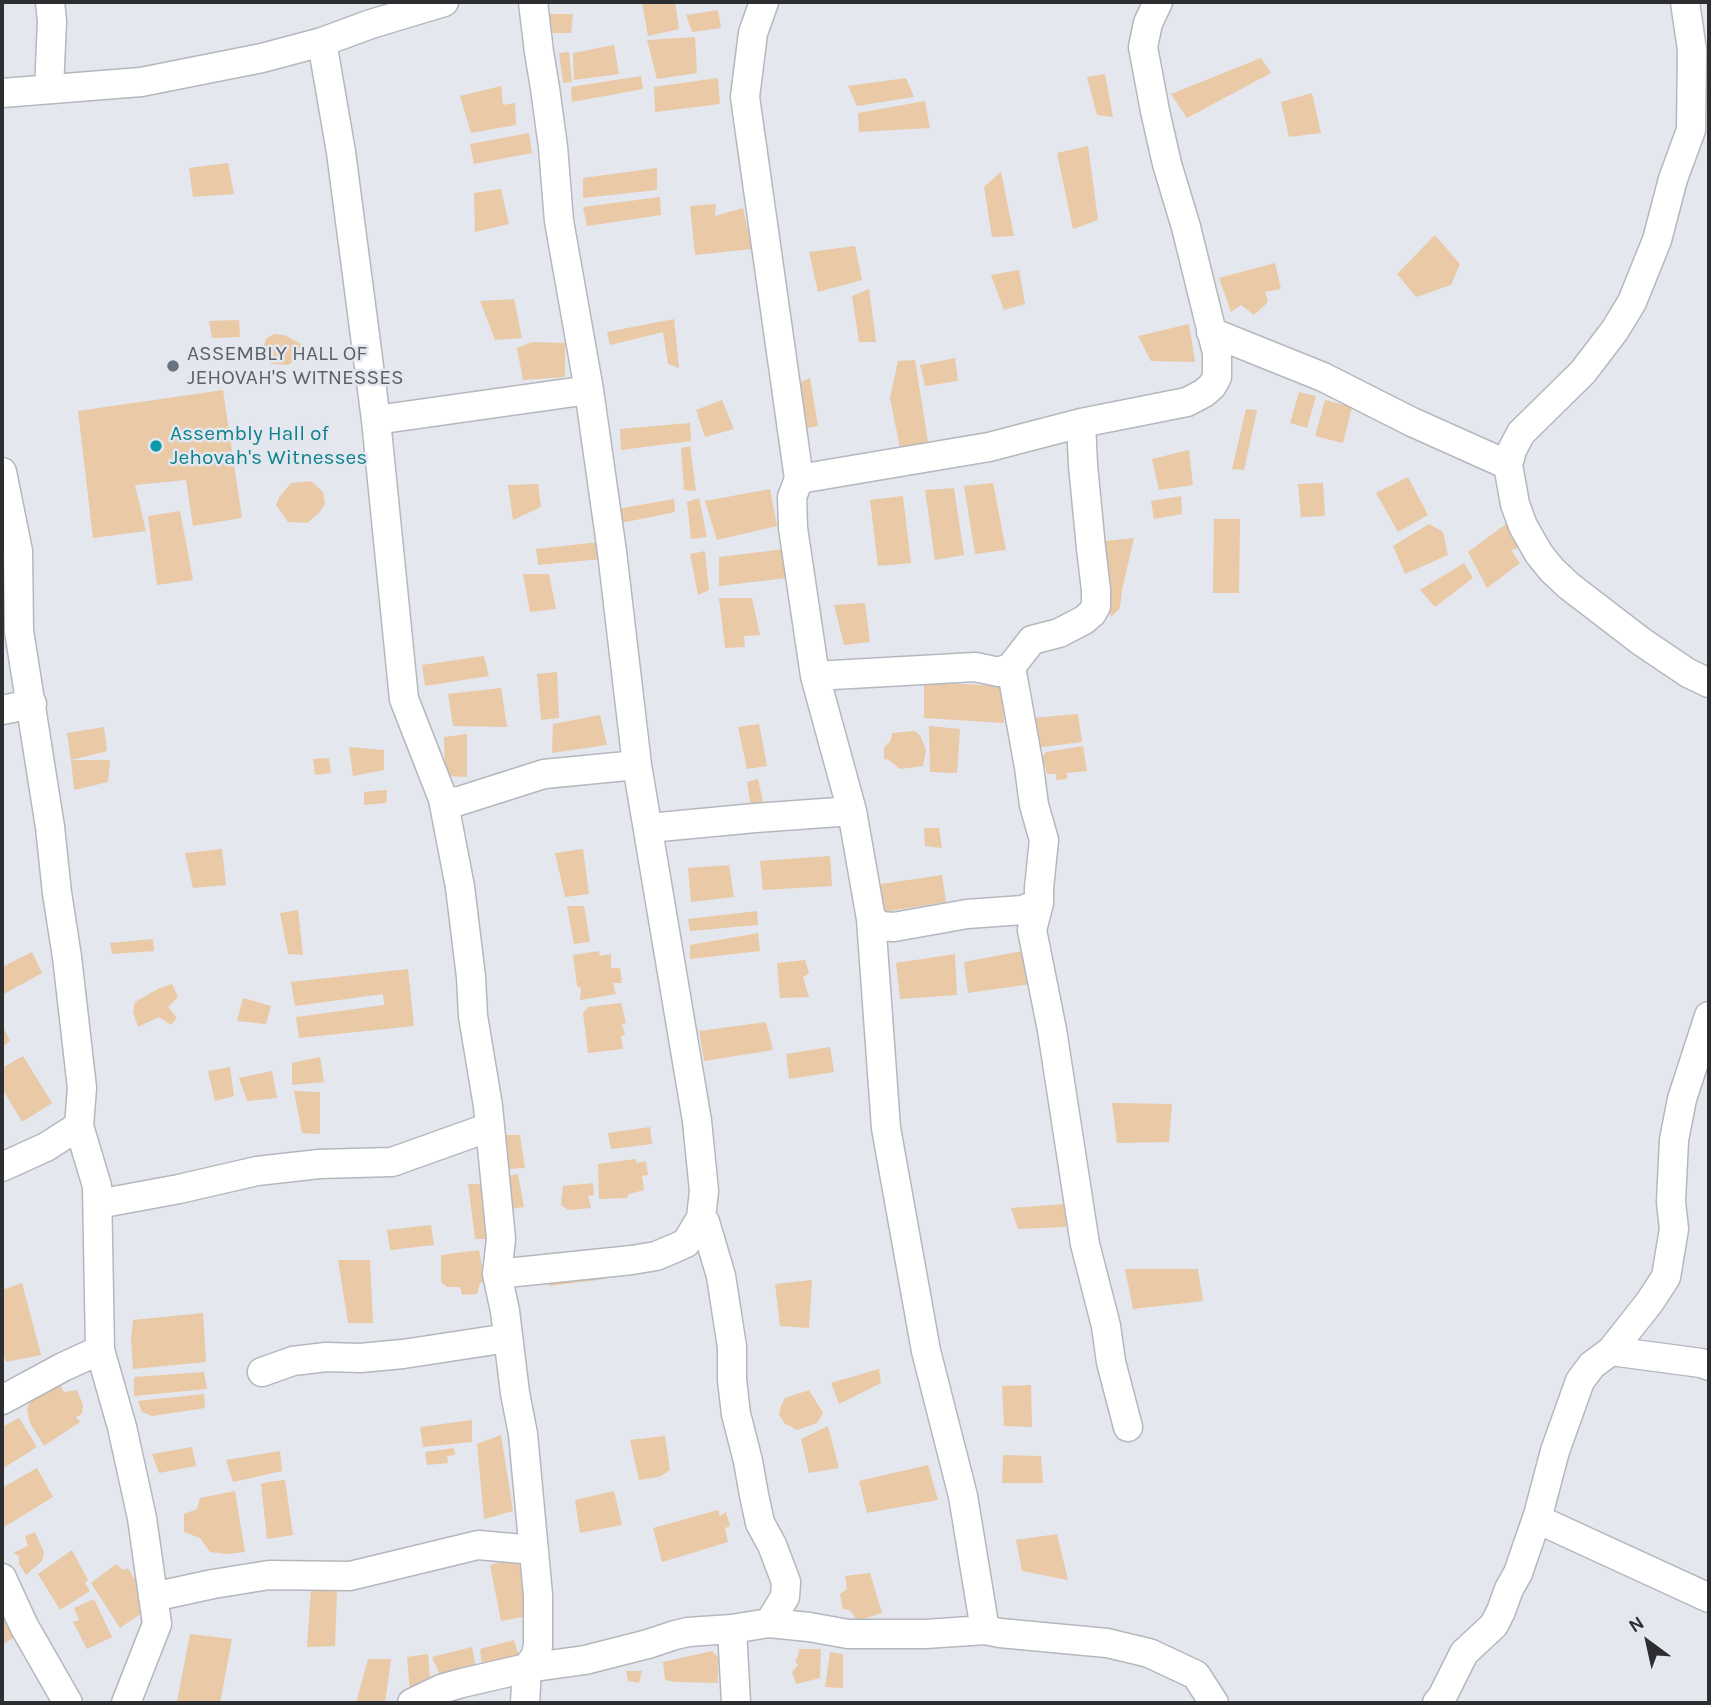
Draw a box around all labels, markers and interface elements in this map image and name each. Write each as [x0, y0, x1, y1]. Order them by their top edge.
place label: ASSEMBLY HALL OF JEHOVAH'S WITNESSES [187, 341, 404, 391]
marker: ASSEMBLY HALL OF JEHOVAH'S WITNESSES [165, 358, 181, 374]
place label: Assembly Hall of Jehovah's Witnesses [170, 421, 367, 471]
marker: Assembly Hall of Jehovah's Witnesses [148, 438, 164, 454]
north arrow [1613, 1607, 1683, 1677]
text: N [1625, 1611, 1648, 1637]

